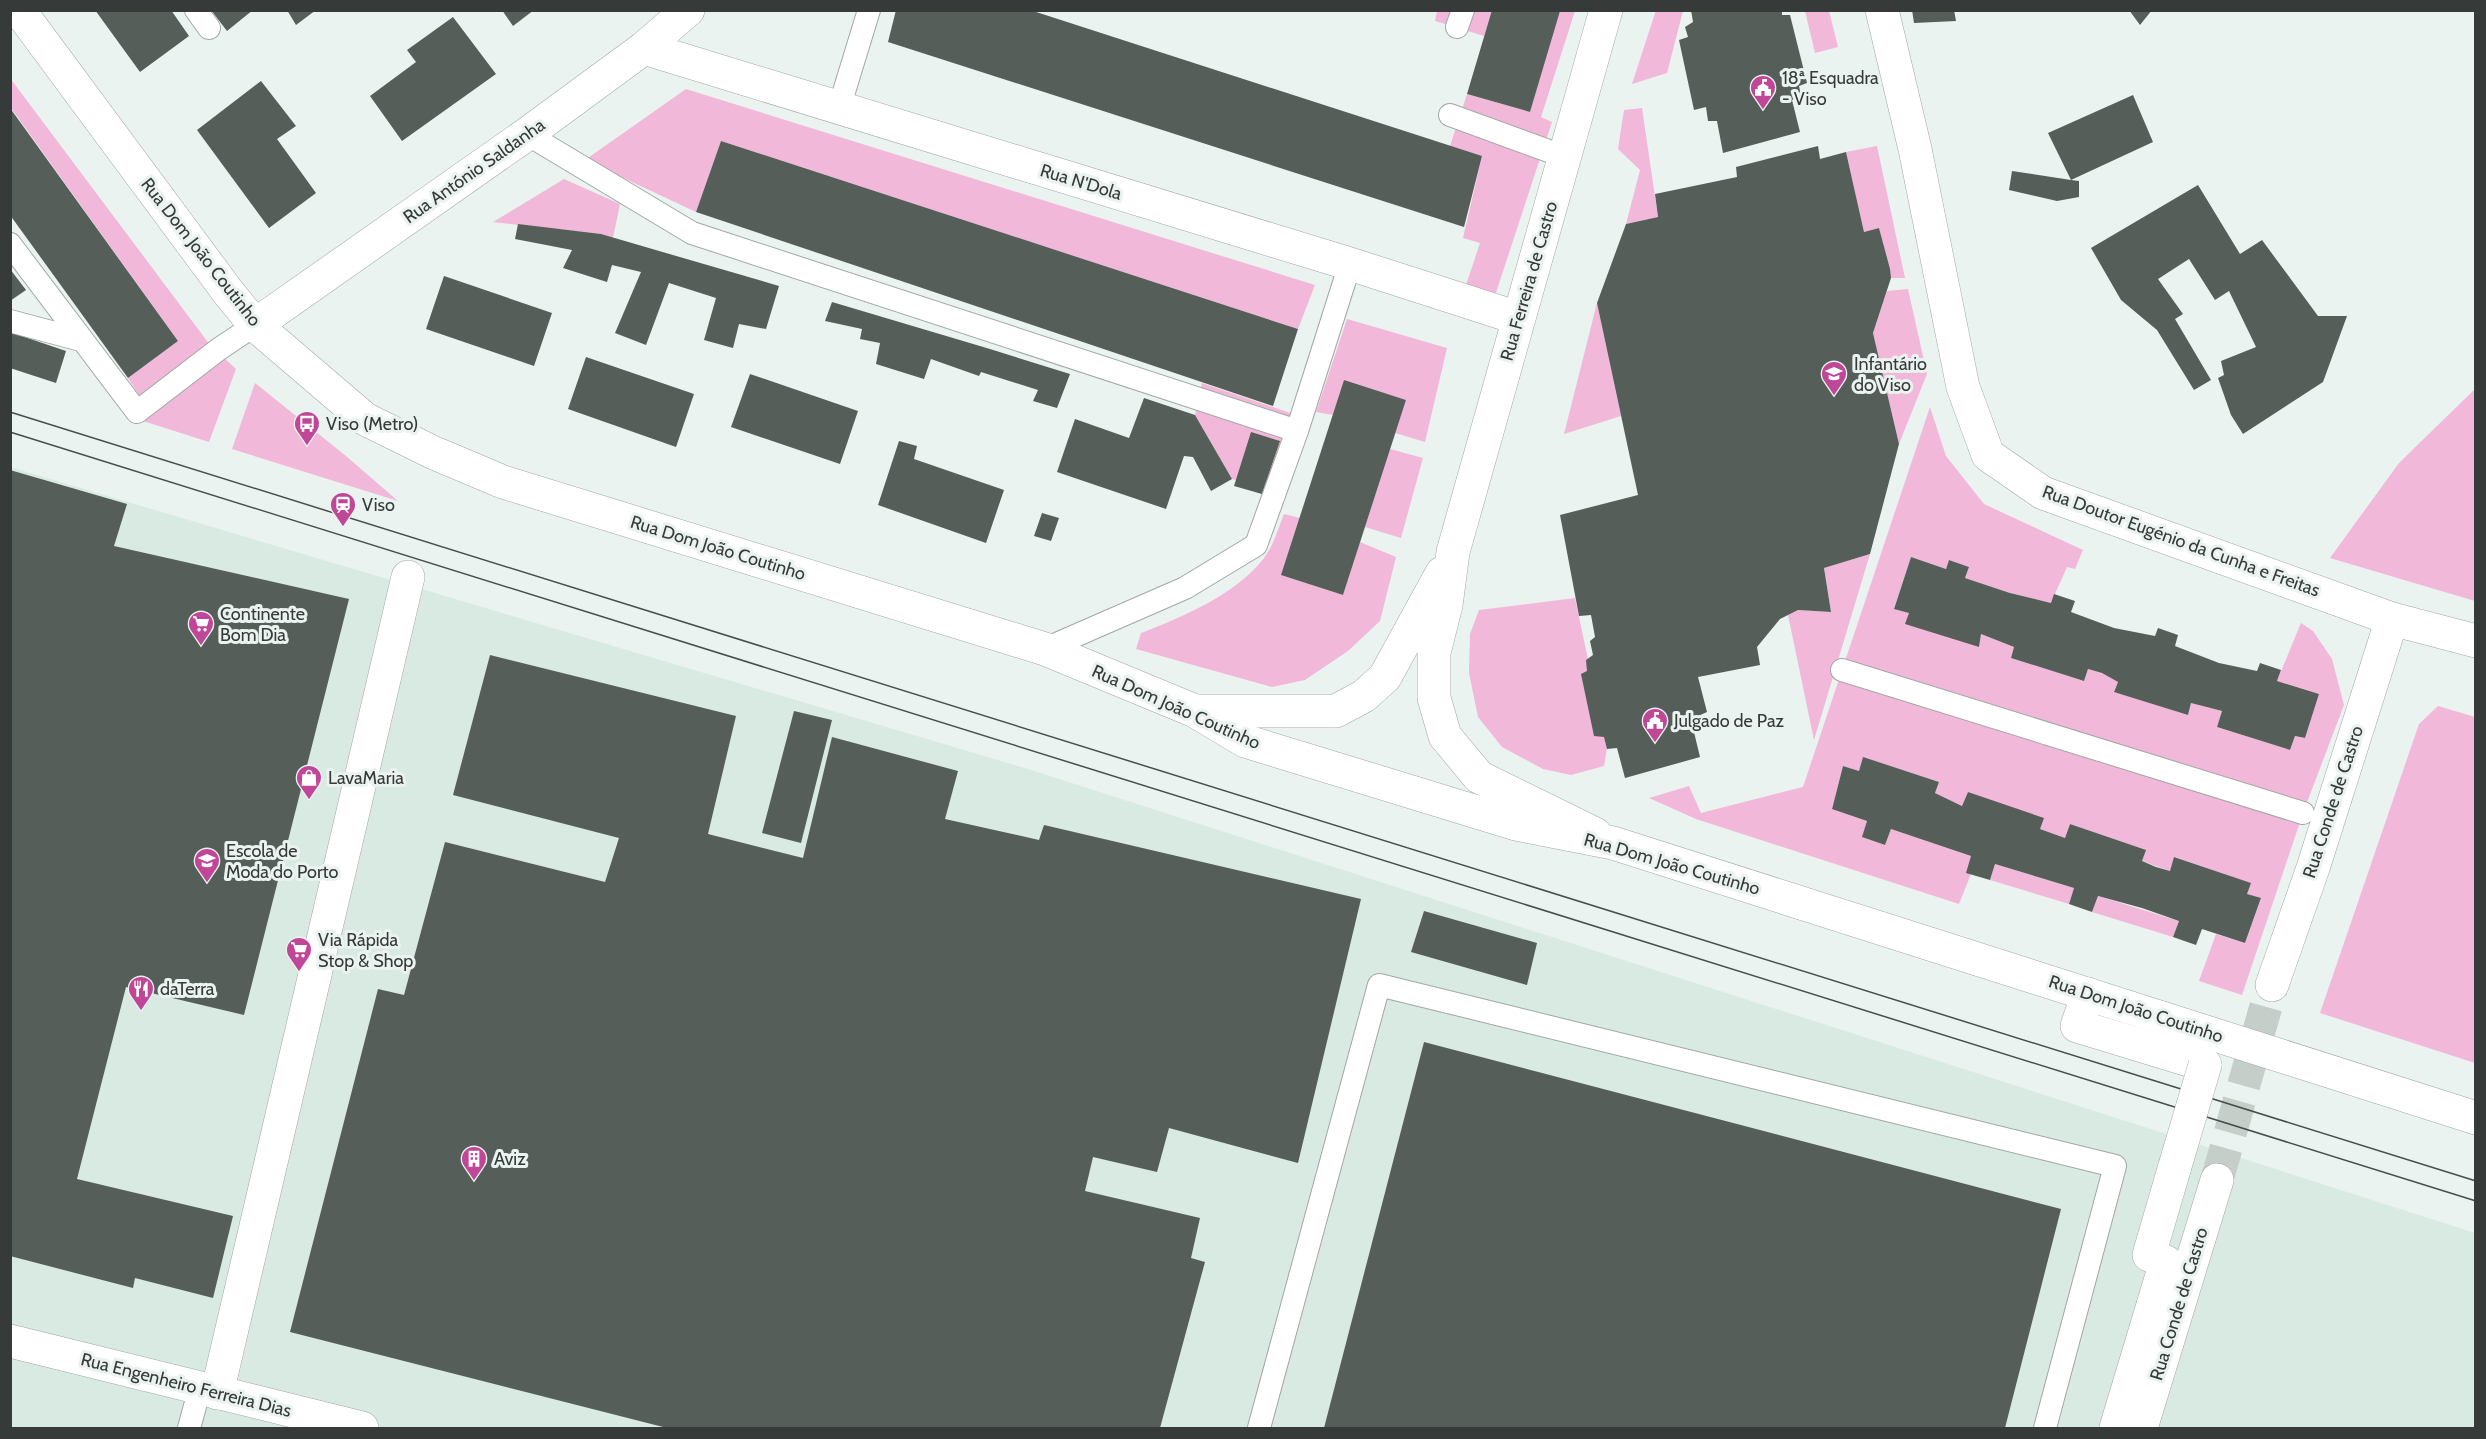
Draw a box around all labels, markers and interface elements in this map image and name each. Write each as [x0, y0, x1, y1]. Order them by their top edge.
place label: 18ª Esquadra - Viso [1782, 67, 1879, 110]
public building icon: 18ª Esquadra - Viso [1748, 73, 1778, 111]
street label: Rua António Saldanha [399, 114, 549, 228]
street label: Rua N'Dola [1037, 159, 1125, 205]
street label: Rua Dom João Coutinho [136, 173, 266, 331]
street label: Rua Ferreira de Castro [1496, 199, 1562, 363]
place label: Infantário do Viso [1854, 353, 1927, 396]
school or university icon: Infantário do Viso [1819, 359, 1849, 397]
bus stop icon: Viso (Metro) [292, 409, 322, 447]
place label: Viso (Metro) [326, 413, 418, 435]
street label: Rua Doutor Eugénio da Cunha e Freitas [2039, 480, 2323, 602]
station icon: Viso [328, 490, 358, 528]
place label: Viso [362, 494, 395, 516]
street label: Rua Dom João Coutinho [628, 511, 808, 585]
place label: Continente Bom Dia [220, 603, 305, 646]
supermarket icon: Continente Bom Dia [186, 609, 216, 647]
street label: Rua Dom João Coutinho [1088, 660, 1264, 754]
public building icon: Julgado de Paz [1640, 706, 1670, 744]
place label: Julgado de Paz [1673, 710, 1785, 732]
street label: Rua Conde de Castro [2298, 723, 2368, 881]
shop icon: LavaMaria [294, 763, 324, 801]
place label: LavaMaria [328, 767, 404, 789]
street label: Rua Dom João Coutinho [1581, 828, 1763, 900]
place label: Escola de Moda do Porto [226, 840, 339, 883]
school or university icon: Escola de Moda do Porto [192, 846, 222, 884]
place label: Via Rápida Stop & Shop [318, 929, 413, 972]
supermarket icon: Via Rápida Stop & Shop [284, 935, 314, 973]
street label: Rua Dom João Coutinho [2046, 970, 2226, 1048]
restaurant icon: daTerra [126, 974, 156, 1012]
place label: daTerra [160, 978, 215, 1000]
building icon: Aviz [459, 1144, 489, 1182]
place label: Aviz [494, 1148, 526, 1170]
street label: Rua Conde de Castro [2145, 1225, 2213, 1383]
street label: Rua Engenheiro Ferreira Dias [78, 1348, 294, 1422]

